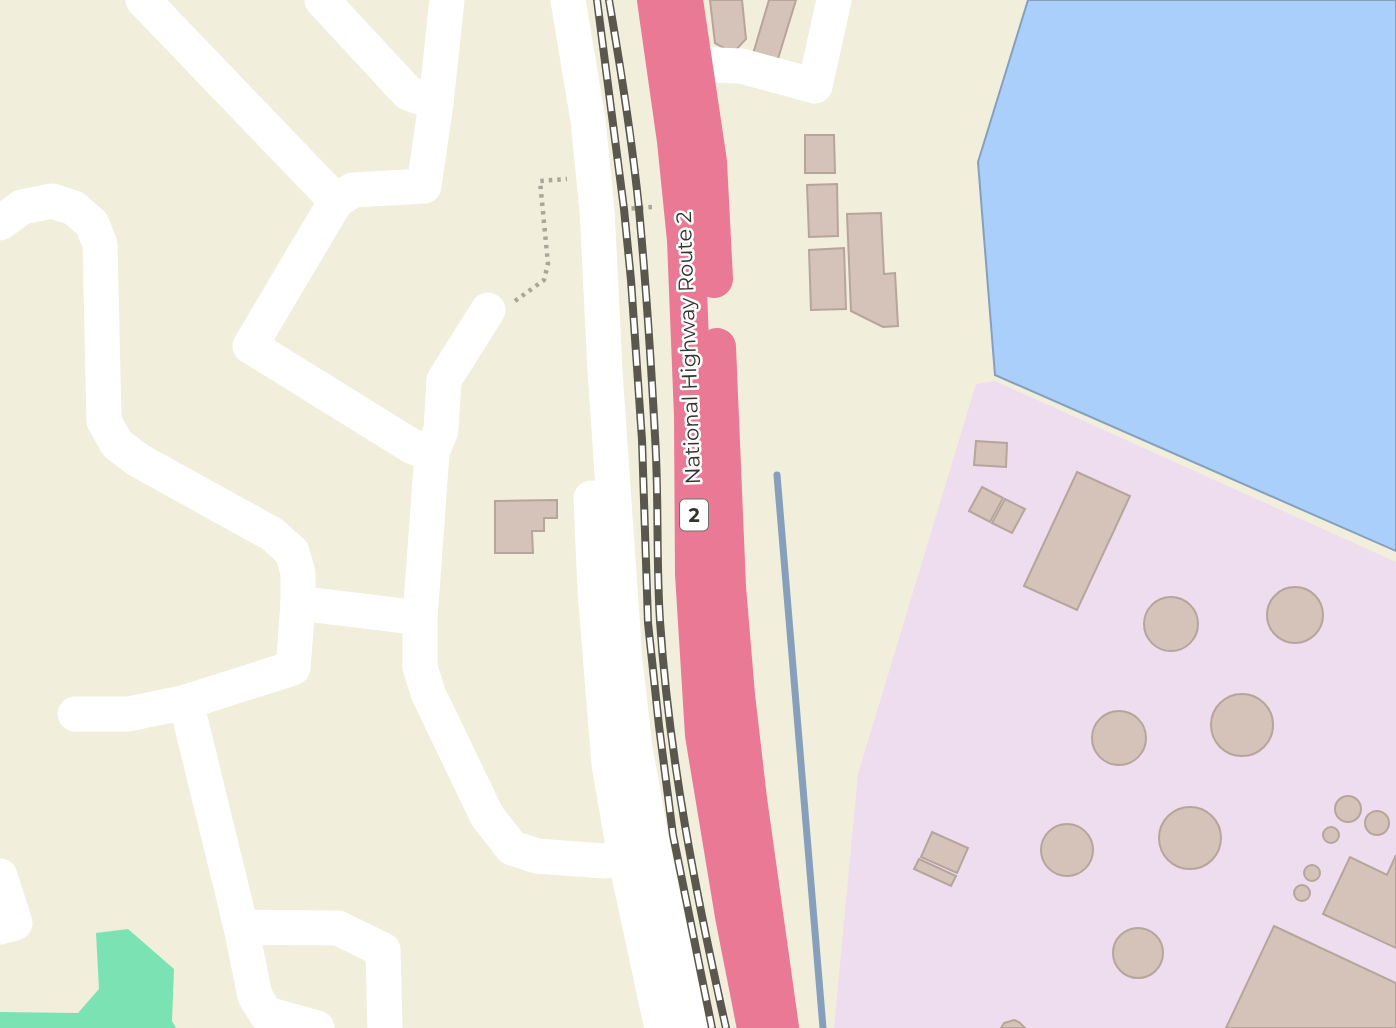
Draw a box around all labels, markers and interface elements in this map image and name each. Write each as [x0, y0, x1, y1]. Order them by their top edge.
street label: National Highway Route 2 [671, 211, 705, 485]
road number: 2 [680, 500, 708, 530]

